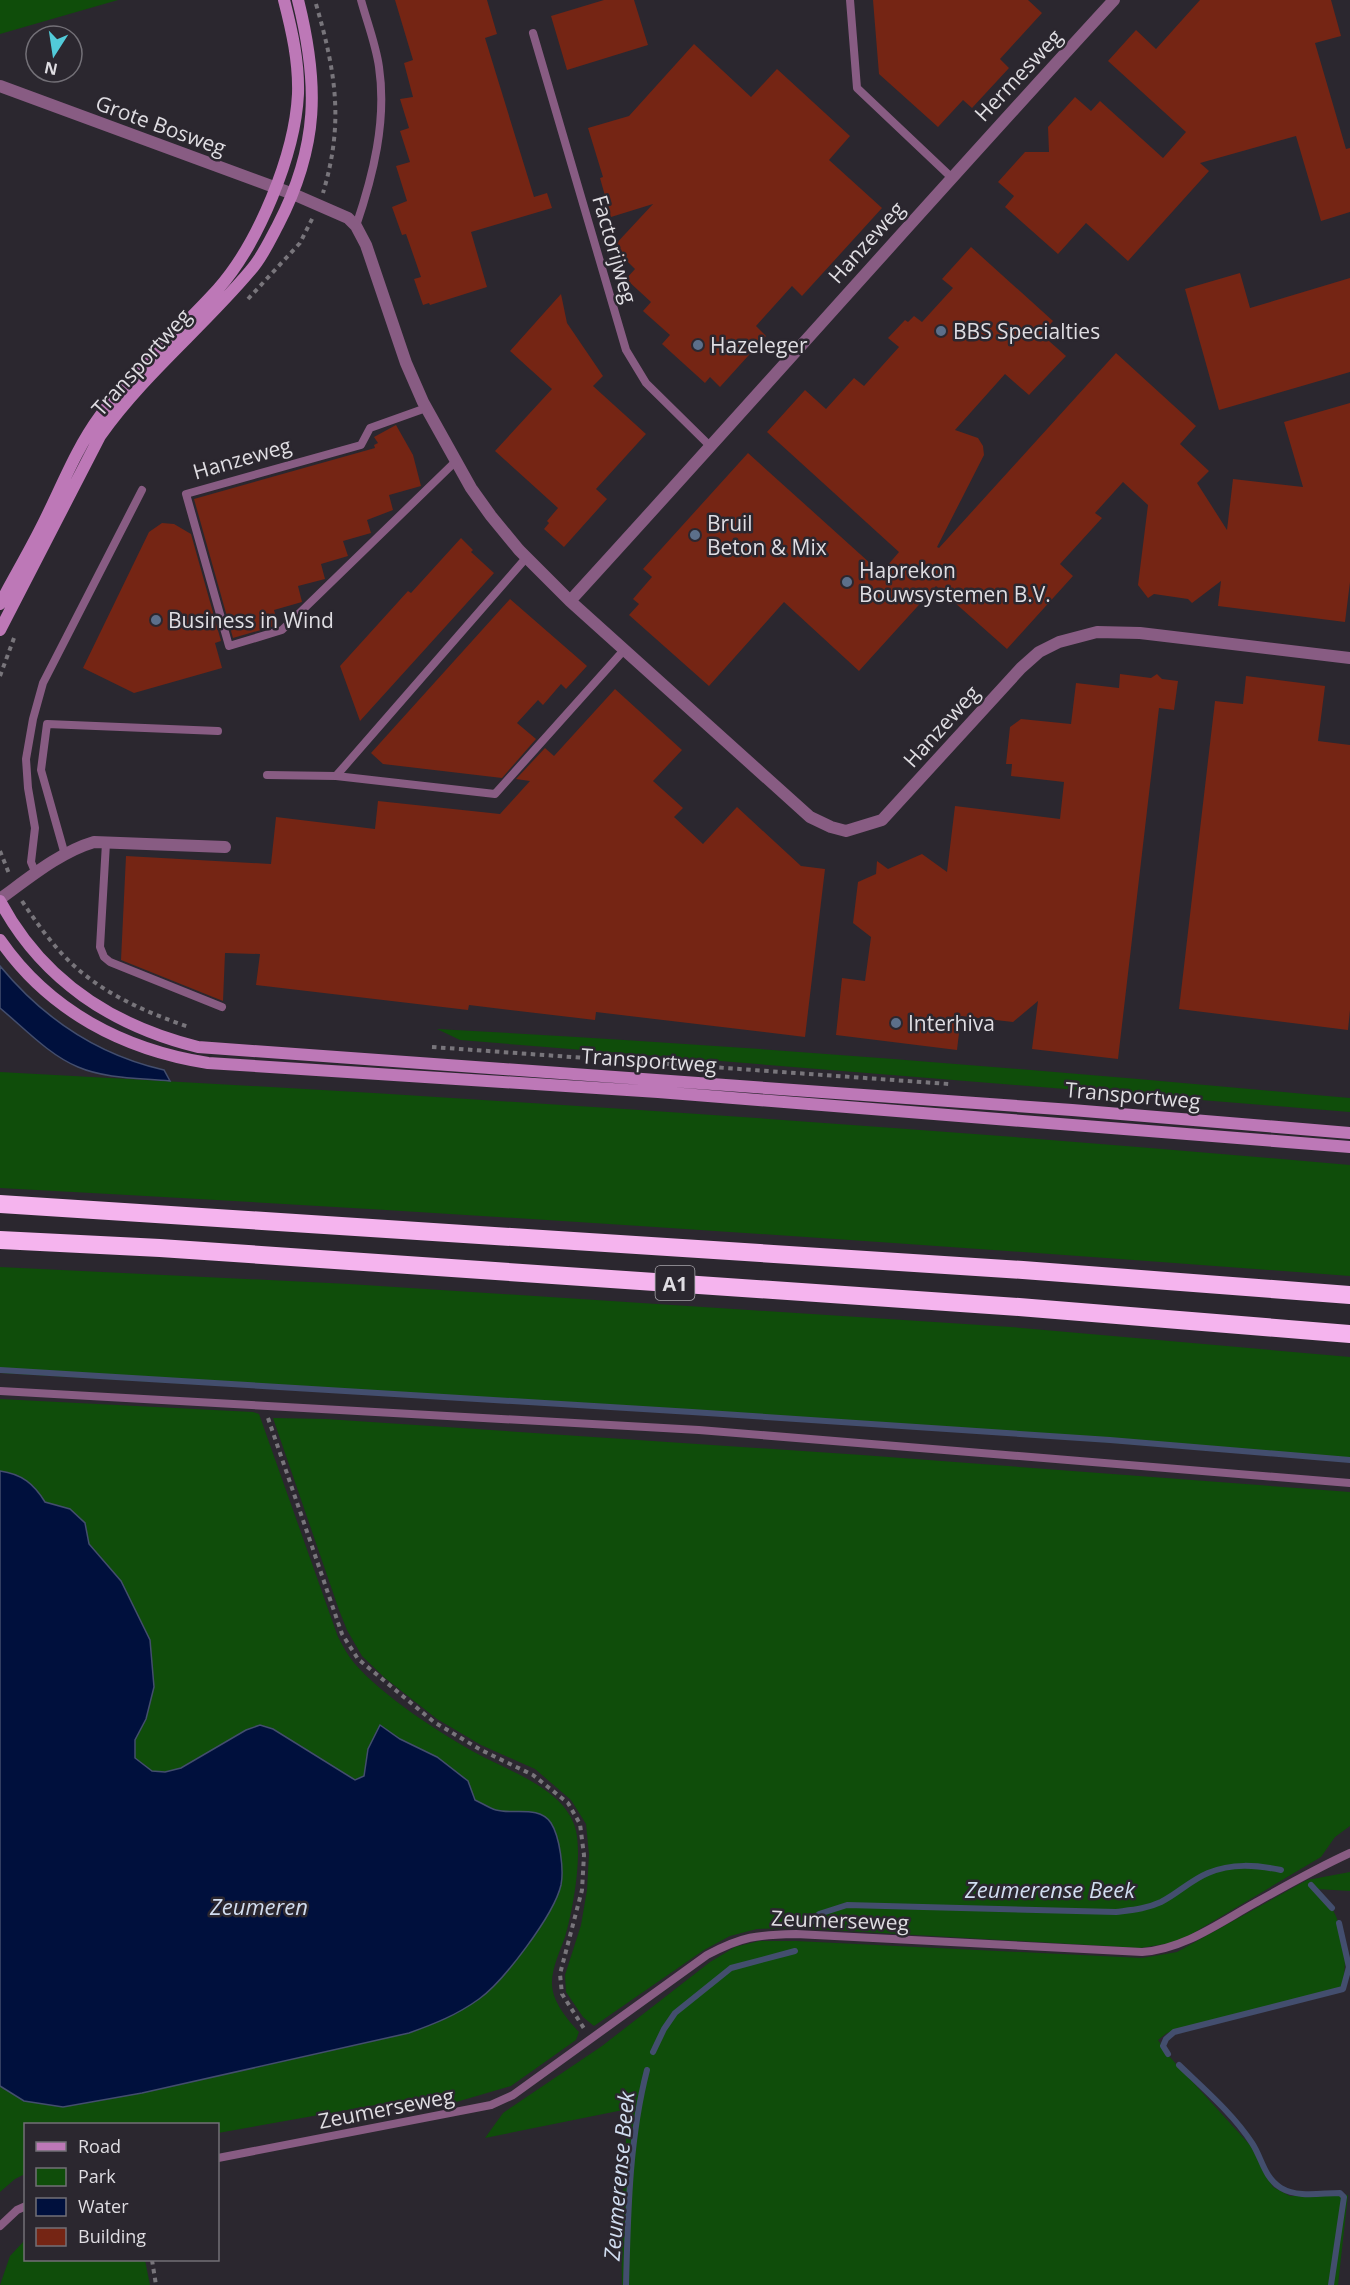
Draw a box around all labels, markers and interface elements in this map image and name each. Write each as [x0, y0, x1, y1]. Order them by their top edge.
street label: Hermesweg [968, 23, 1068, 127]
north arrow [24, 24, 84, 84]
text: N [42, 57, 60, 81]
street label: Grote Bosweg [92, 88, 230, 162]
street label: Factorijweg [586, 192, 644, 306]
street label: Hanzeweg [822, 195, 910, 289]
street label: Transportweg [85, 302, 197, 422]
place label: BBS Specialties [953, 317, 1100, 345]
marker: BBS Specialties [934, 324, 948, 338]
place label: Hazeleger [710, 331, 808, 359]
marker: Hazeleger [691, 338, 705, 352]
street label: Hanzeweg [190, 431, 294, 485]
place label: Bruil Beton & Mix [707, 509, 827, 561]
marker: Bruil Beton & Mix [688, 528, 702, 542]
place label: Haprekon Bouwsystemen B.V. [859, 556, 1051, 608]
marker: Haprekon Bouwsystemen B.V. [840, 575, 854, 589]
place label: Business in Wind [168, 606, 334, 634]
marker: Business in Wind [149, 613, 163, 627]
street label: Hanzeweg [897, 679, 985, 773]
place label: Interhiva [908, 1009, 995, 1037]
marker: Interhiva [889, 1016, 903, 1030]
street label: Transportweg [580, 1041, 718, 1079]
street label: Transportweg [1064, 1075, 1202, 1115]
road number: A1 [656, 1266, 694, 1300]
water label: Zeumerense Beek [964, 1874, 1136, 1904]
water label: Zeumeren [209, 1891, 308, 1921]
street label: Zeumerseweg [771, 1904, 909, 1936]
street label: Zeumerseweg [316, 2081, 456, 2135]
water label: Zeumerense Beek [596, 2089, 640, 2263]
legend [24, 2123, 219, 2261]
text: Road [78, 2134, 121, 2158]
text: Park [78, 2164, 116, 2188]
text: Water [78, 2194, 129, 2218]
text: Building [78, 2224, 146, 2248]

